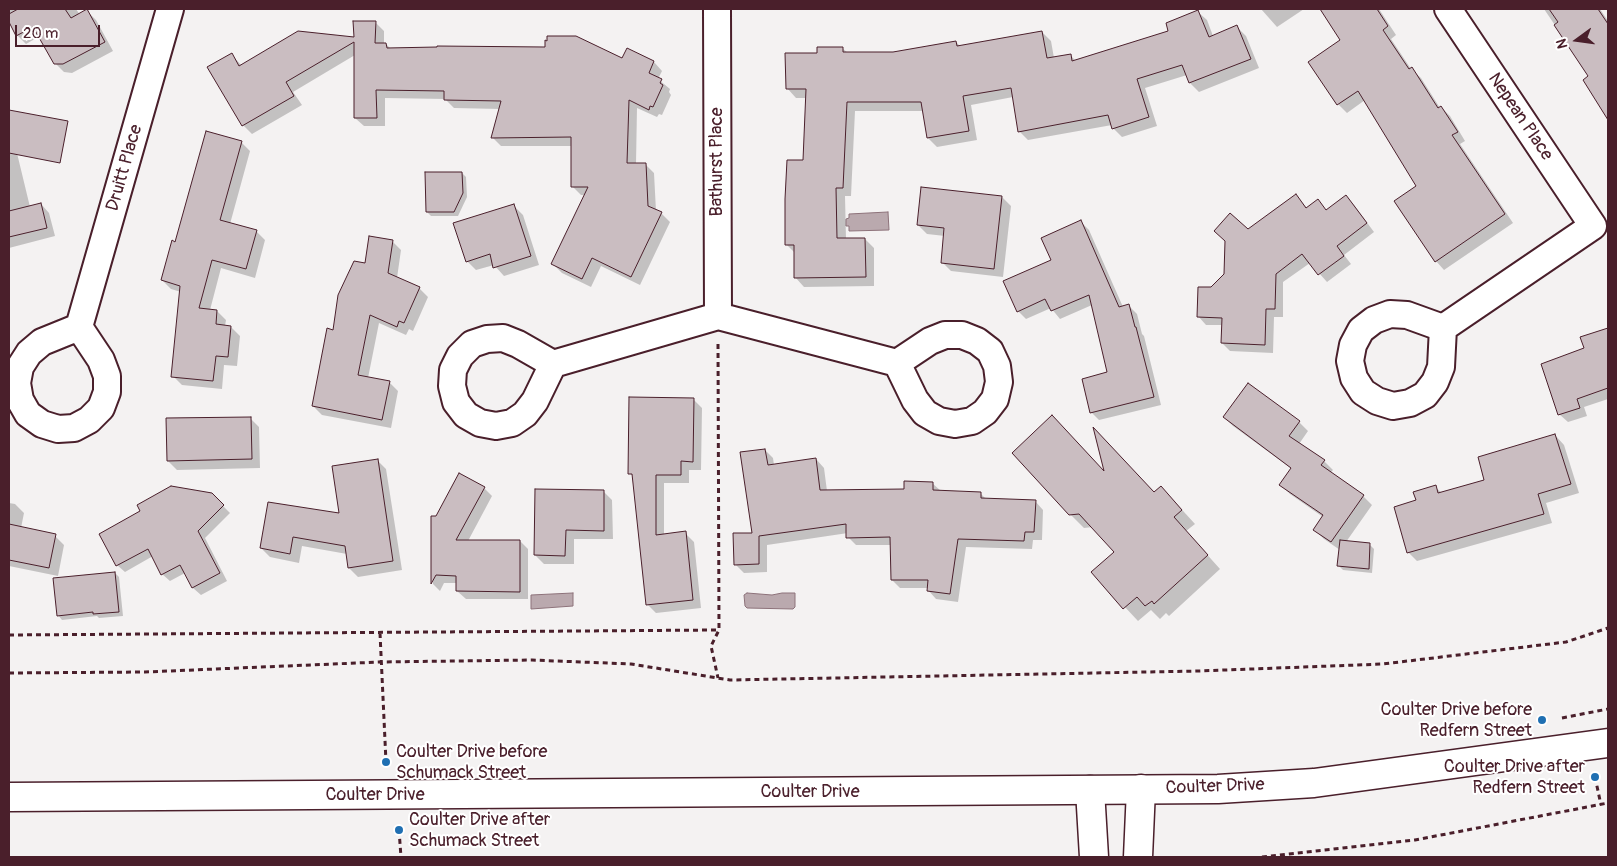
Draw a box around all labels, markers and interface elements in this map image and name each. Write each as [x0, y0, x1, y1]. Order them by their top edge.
scale bar [18, 15, 102, 47]
north arrow [1552, 15, 1602, 65]
text: 20 m [23, 24, 58, 43]
text: N [1553, 37, 1571, 50]
street label: Nepean Place [1483, 69, 1557, 165]
street label: Bathurst Place [706, 107, 728, 217]
street label: Druitt Place [102, 122, 148, 214]
place label: Coulter Drive before Redfern Street [1381, 699, 1532, 742]
marker: Coulter Drive before Redfern Street [1536, 714, 1548, 726]
place label: Coulter Drive before Schumack Street [396, 741, 547, 784]
marker: Coulter Drive before Schumack Street [380, 756, 392, 768]
place label: Coulter Drive after Redfern Street [1444, 756, 1585, 799]
marker: Coulter Drive after Redfern Street [1589, 771, 1601, 783]
street label: Coulter Drive [1165, 774, 1265, 800]
street label: Coulter Drive [761, 781, 859, 803]
street label: Coulter Drive [326, 784, 424, 806]
place label: Coulter Drive after Schumack Street [409, 809, 550, 852]
marker: Coulter Drive after Schumack Street [393, 824, 405, 836]

